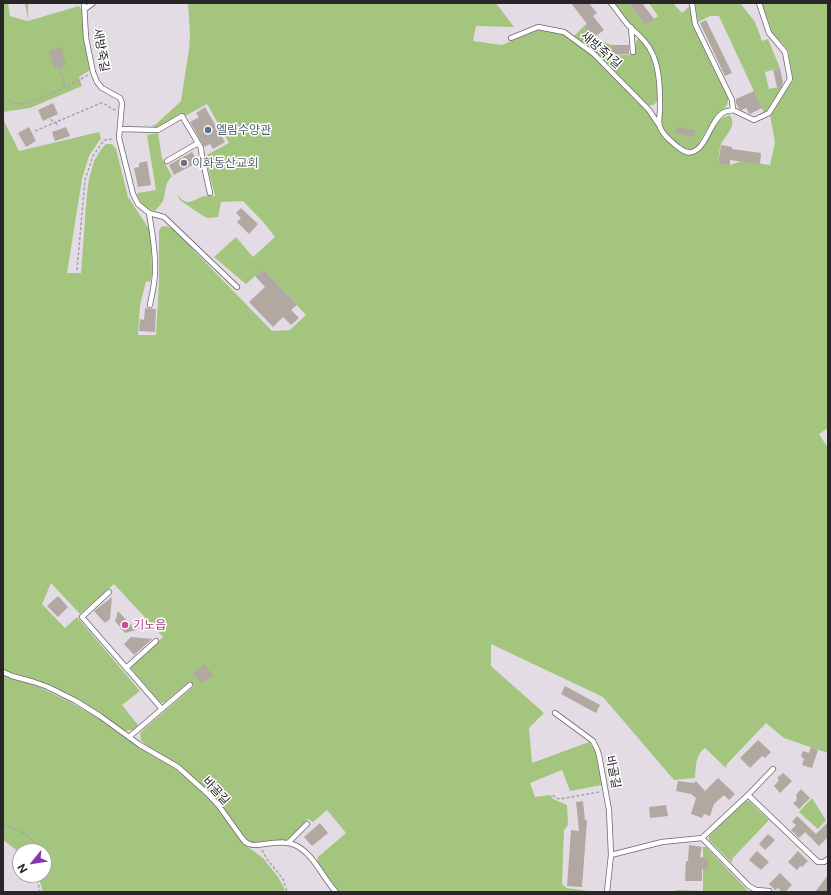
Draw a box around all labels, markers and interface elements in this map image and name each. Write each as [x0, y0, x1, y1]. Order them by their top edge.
street label: 새방죽길 [90, 27, 112, 73]
street label: 새방죽1길 [578, 28, 624, 72]
place label: 엘림수양관 [216, 123, 271, 137]
marker: 엘림수양관 [203, 125, 213, 135]
place label: 이화동산교회 [192, 156, 258, 170]
marker: 이화동산교회 [179, 158, 189, 168]
place label: 기노읍 [133, 618, 166, 632]
marker: 기노읍 [120, 620, 130, 630]
street label: 바골길 [603, 754, 623, 790]
street label: 바골길 [199, 774, 233, 808]
north arrow [12, 843, 52, 883]
text: N [15, 862, 30, 875]

